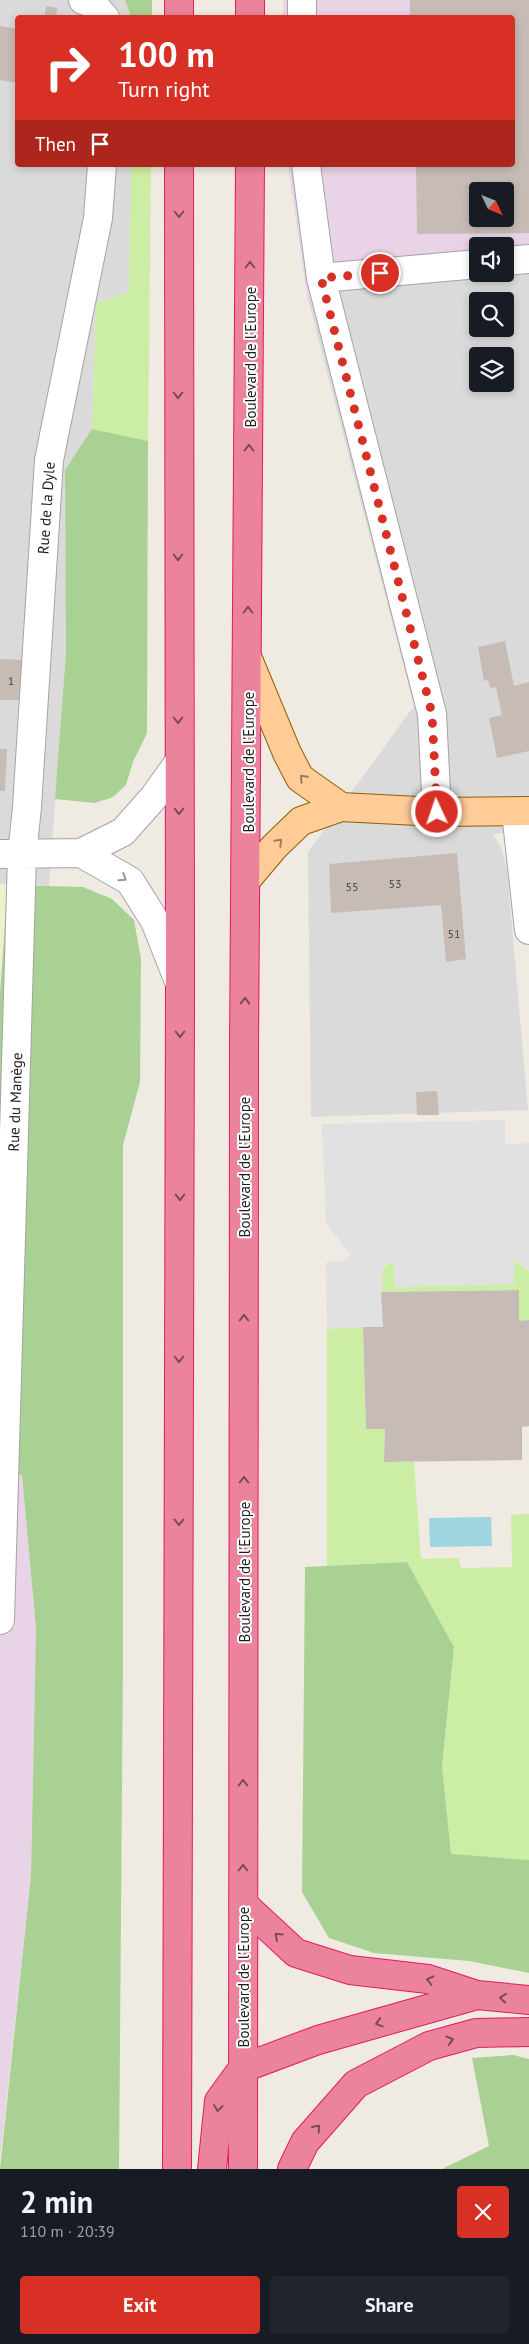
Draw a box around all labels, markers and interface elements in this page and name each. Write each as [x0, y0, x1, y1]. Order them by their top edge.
text: 100 m [118, 31, 215, 77]
icon: right [35, 35, 100, 100]
text: Turn right [118, 75, 210, 103]
icon: arrive [86, 130, 114, 158]
text: Then [35, 132, 76, 156]
north arrow [469, 182, 514, 228]
map controls [469, 182, 514, 392]
one-way arrow [174, 210, 184, 218]
button: sound [469, 237, 514, 282]
pin [359, 252, 401, 294]
icon: arrive [366, 259, 394, 287]
one-way arrow [245, 261, 255, 269]
street label: Boulevard de l'Europe [241, 287, 260, 427]
button: search [469, 292, 514, 337]
button: layers [469, 347, 514, 392]
one-way arrow [173, 392, 183, 399]
one-way arrow [244, 444, 254, 452]
street label: Rue de la Dyle [33, 461, 59, 555]
one-way arrow [173, 554, 183, 562]
one-way arrow [243, 606, 253, 614]
house number: 1 [8, 673, 14, 688]
street label: Boulevard de l'Europe [239, 692, 258, 832]
one-way arrow [173, 716, 183, 724]
one-way arrow [300, 774, 309, 783]
position arrow [410, 785, 462, 837]
one-way arrow [174, 807, 184, 815]
one-way arrow [274, 839, 283, 848]
one-way arrow [118, 872, 127, 881]
house number: 53 [388, 876, 402, 891]
house number: 55 [345, 879, 359, 894]
house number: 51 [447, 926, 461, 941]
one-way arrow [240, 997, 250, 1004]
one-way arrow [175, 1031, 185, 1039]
street label: Rue du Manège [4, 1052, 26, 1152]
street label: Boulevard de l'Europe [235, 1097, 254, 1237]
one-way arrow [175, 1194, 185, 1201]
one-way arrow [239, 1313, 249, 1321]
one-way arrow [174, 1356, 184, 1364]
one-way arrow [239, 1476, 249, 1484]
street label: Boulevard de l'Europe [235, 1502, 254, 1642]
one-way arrow [174, 1518, 184, 1526]
one-way arrow [238, 1778, 249, 1786]
one-way arrow [238, 1864, 248, 1872]
street label: Boulevard de l'Europe [234, 1907, 253, 2047]
one-way arrow [274, 1933, 283, 1942]
one-way arrow [427, 1976, 435, 1986]
one-way arrow [498, 1993, 506, 2004]
one-way arrow [375, 2017, 384, 2027]
one-way arrow [445, 2036, 454, 2046]
one-way arrow [213, 2105, 224, 2113]
one-way arrow [312, 2124, 321, 2133]
text: 2 min [20, 2182, 93, 2221]
button: close [457, 2186, 509, 2238]
text: 110 m · 20:39 [20, 2221, 115, 2241]
button: Exit [20, 2276, 260, 2334]
button: Share [270, 2276, 509, 2334]

